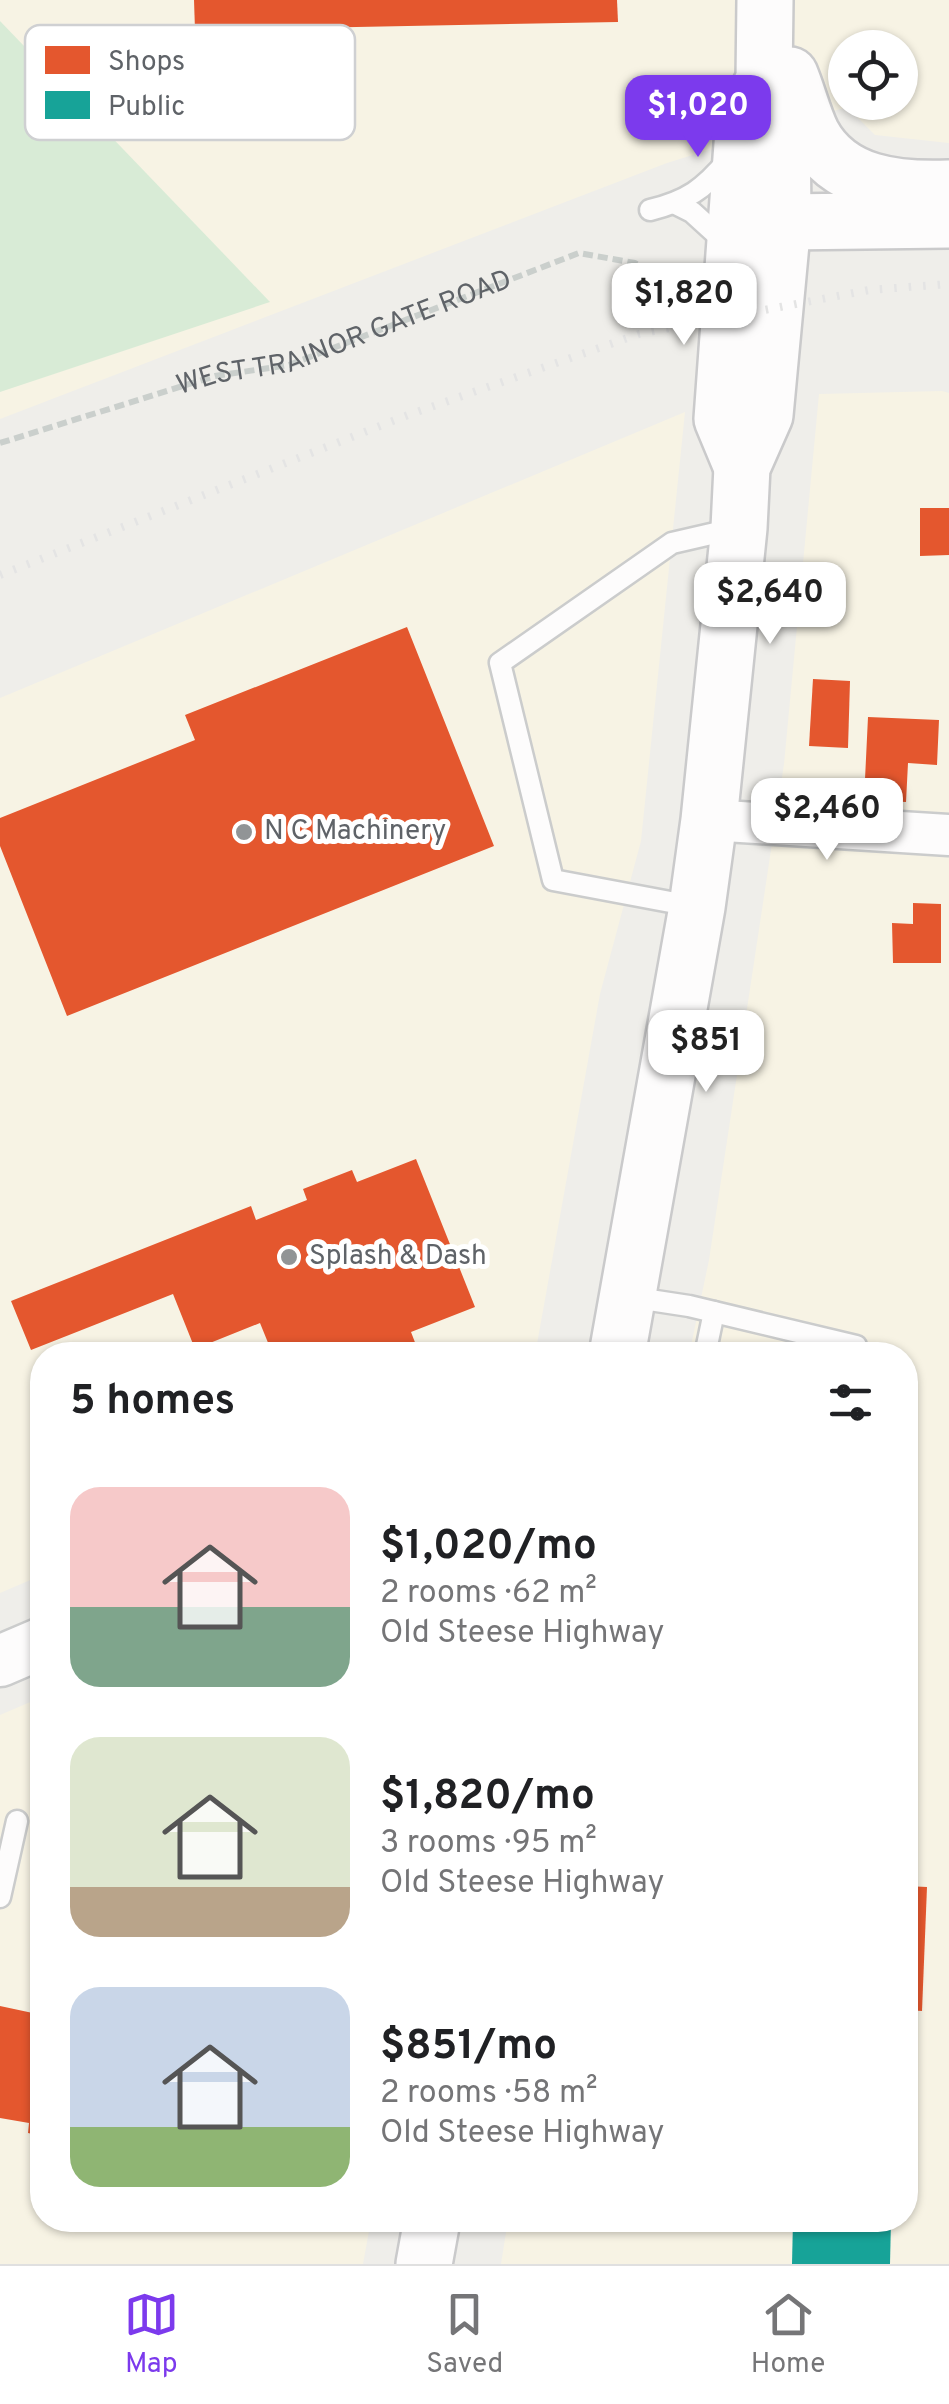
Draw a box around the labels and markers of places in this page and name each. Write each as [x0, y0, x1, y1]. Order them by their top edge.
pin: $1,020 [617, 75, 779, 160]
pin: $1,820 [603, 263, 765, 348]
pin: $2,640 [689, 562, 851, 647]
pin: $2,460 [746, 778, 908, 863]
place label: N C Machinery [264, 814, 446, 850]
marker: N C Machinery [233, 821, 255, 843]
pin: $851 [647, 1010, 765, 1095]
place label: Splash & Dash [309, 1239, 487, 1275]
marker: Splash & Dash [278, 1246, 300, 1268]

